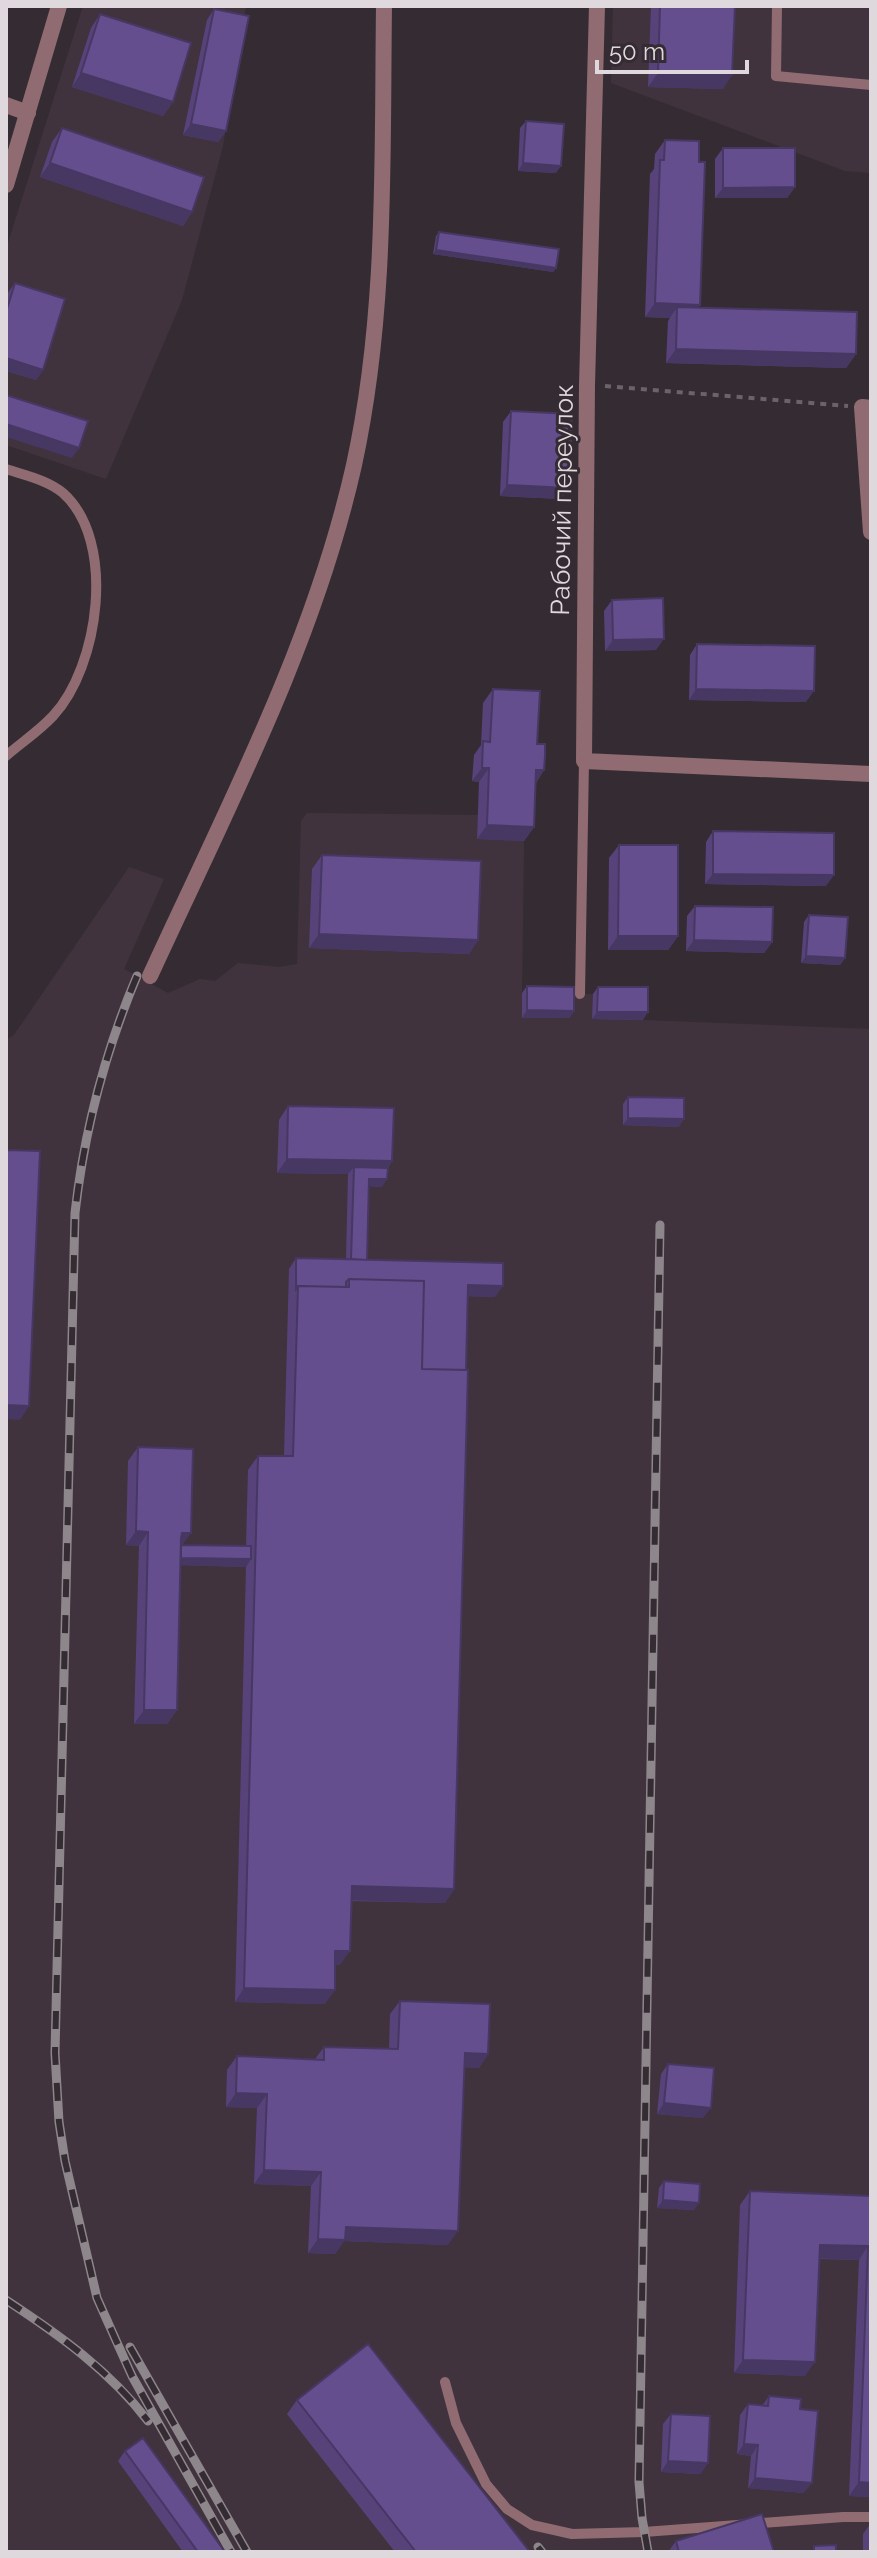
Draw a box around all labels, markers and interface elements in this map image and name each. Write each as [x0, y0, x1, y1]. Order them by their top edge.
scale bar [597, 24, 747, 74]
text: 50 m [609, 37, 665, 66]
street label: Рабочий переулок [545, 384, 579, 616]

